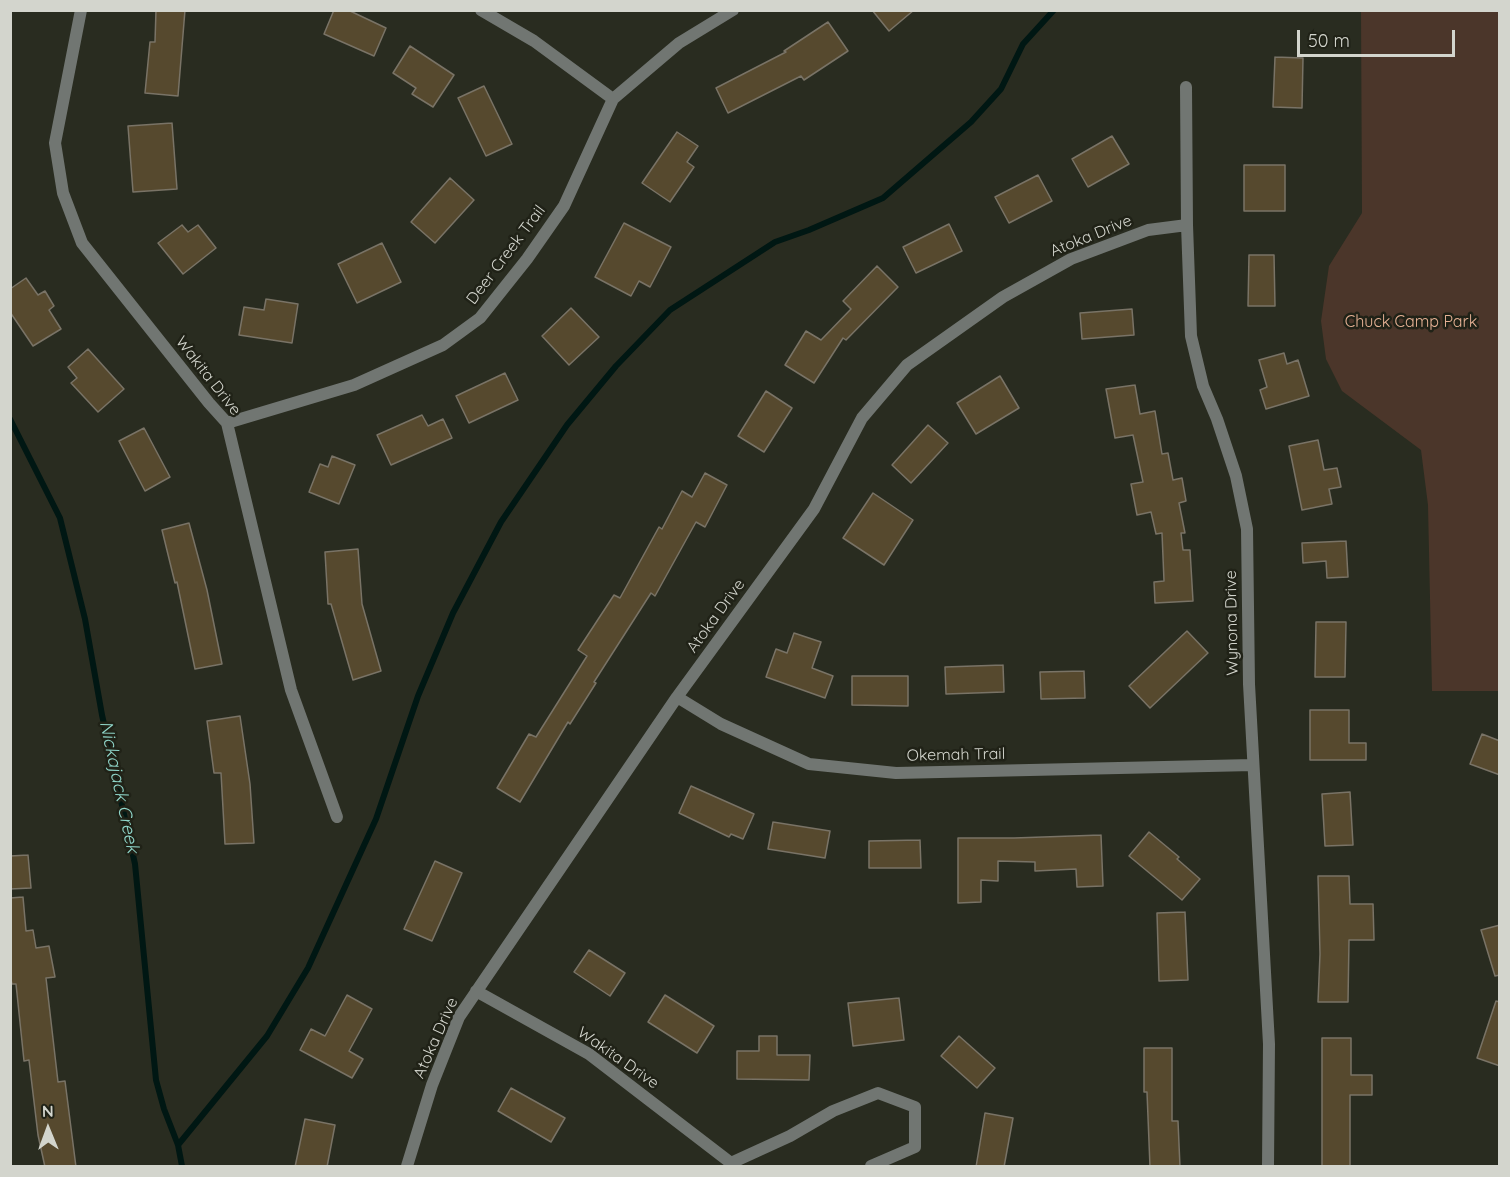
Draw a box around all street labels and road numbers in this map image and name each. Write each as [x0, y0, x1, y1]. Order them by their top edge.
street label: Deer Creek Trail [463, 202, 549, 308]
street label: Atoka Drive [1047, 211, 1135, 261]
street label: Wakita Drive [171, 333, 245, 419]
street label: Wynona Drive [1221, 570, 1243, 676]
street label: Atoka Drive [683, 575, 749, 657]
street label: Okemah Trail [906, 745, 1006, 765]
street label: Atoka Drive [410, 995, 462, 1081]
street label: Wakita Drive [574, 1023, 662, 1093]

